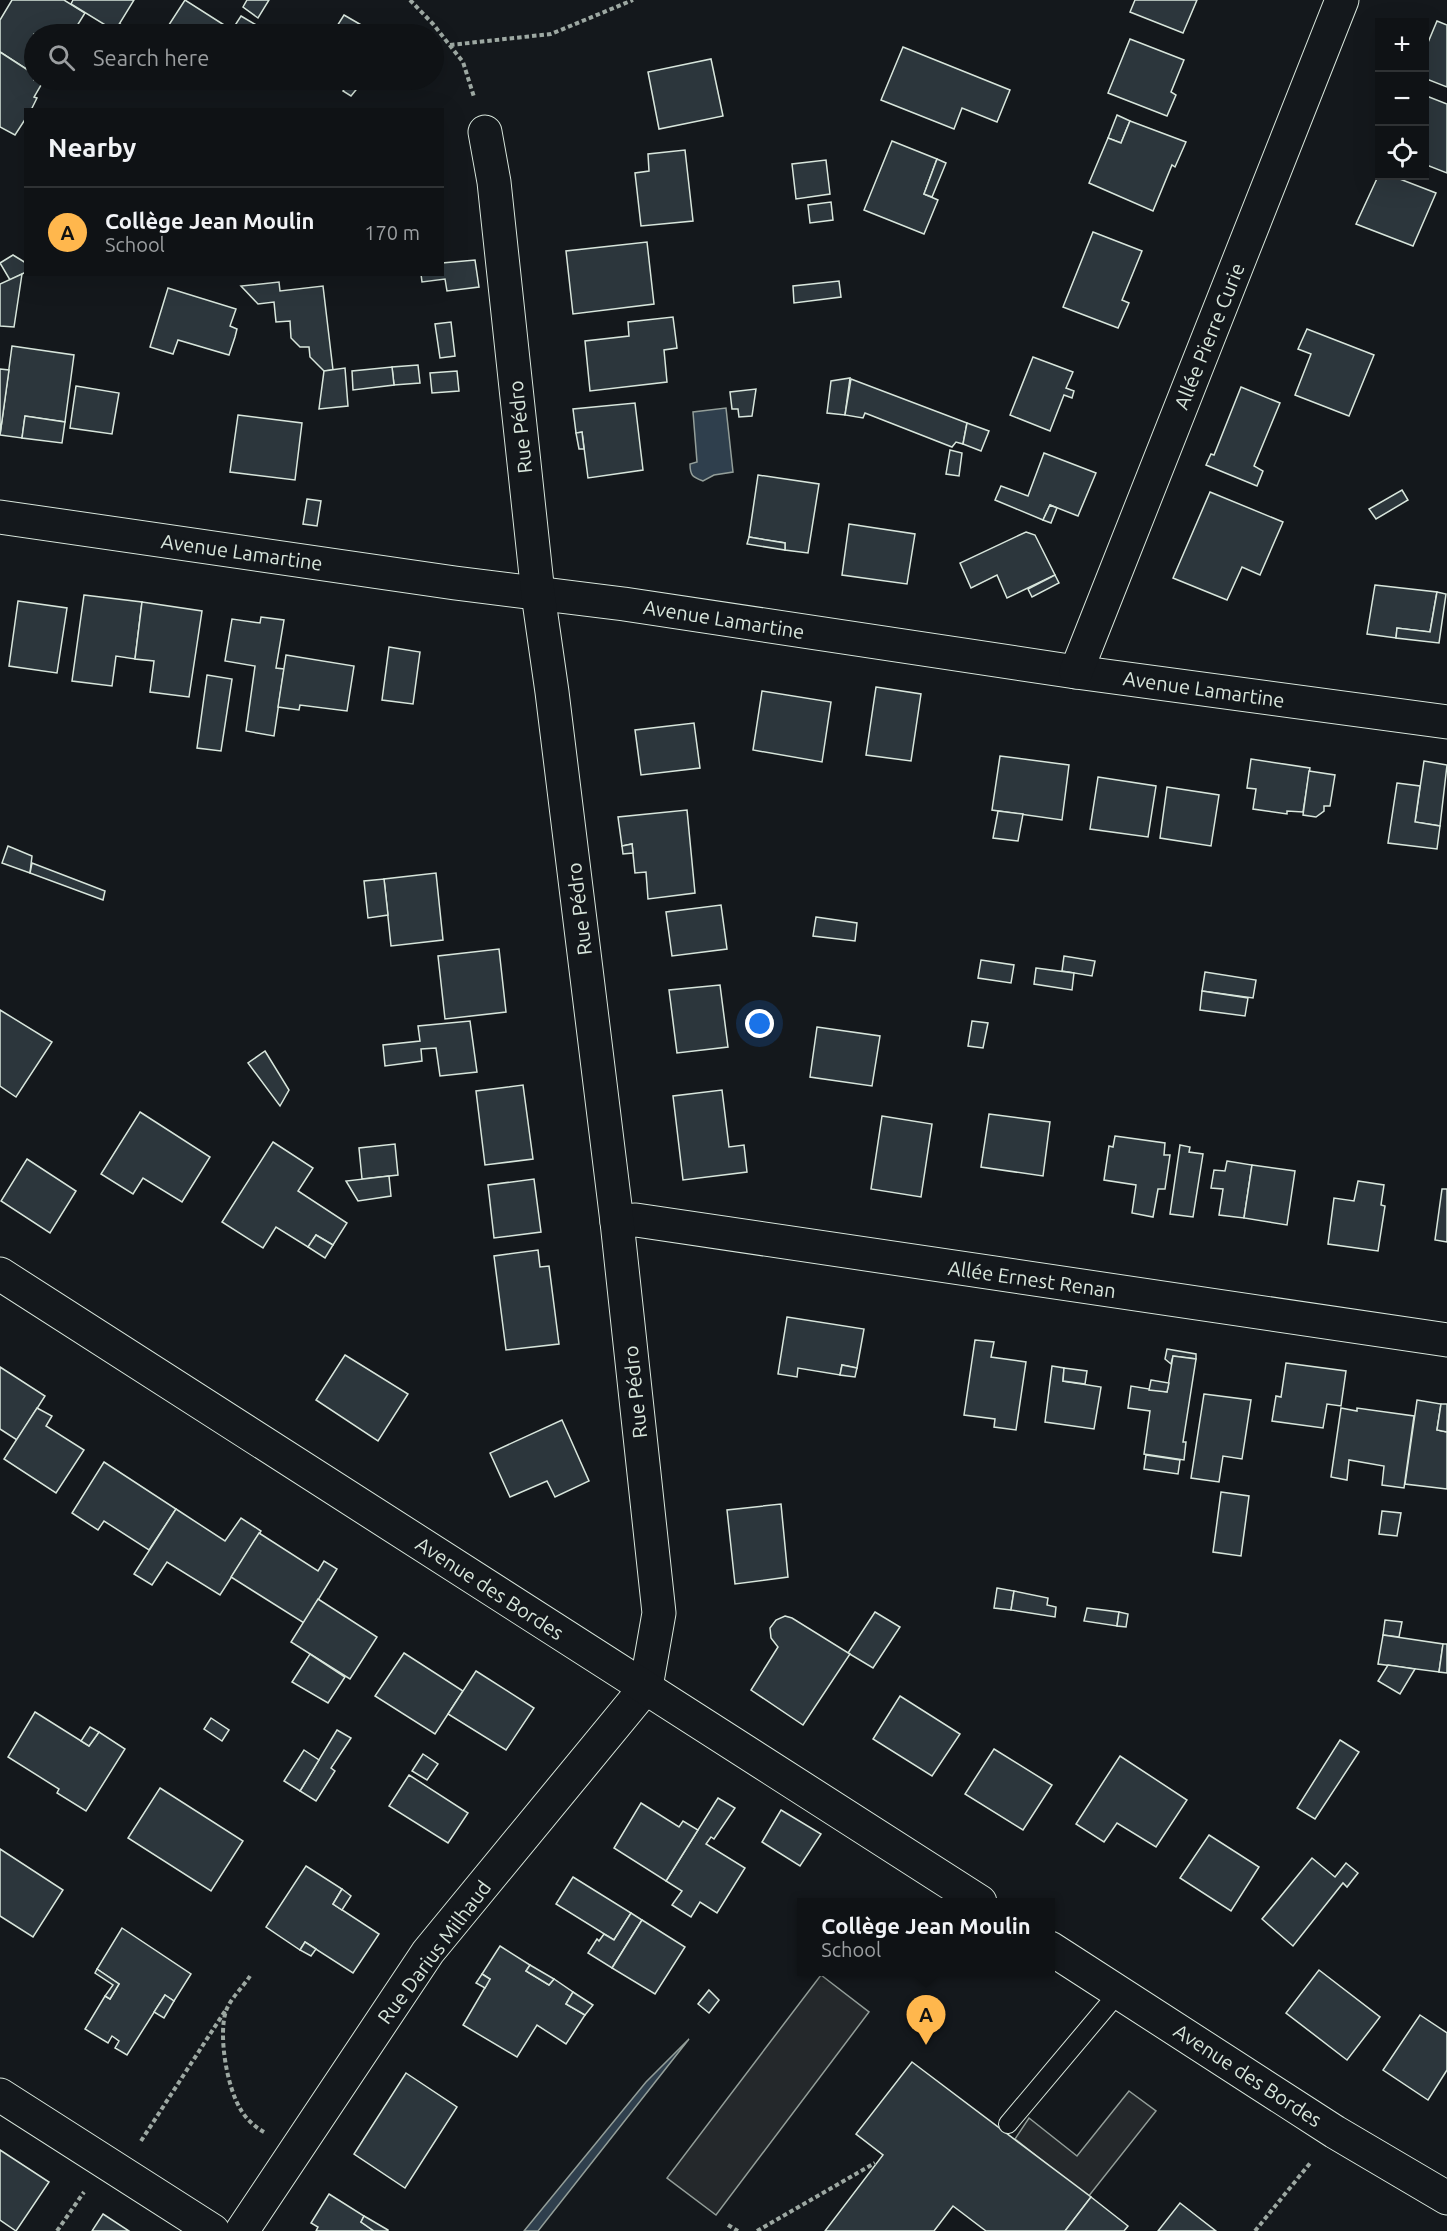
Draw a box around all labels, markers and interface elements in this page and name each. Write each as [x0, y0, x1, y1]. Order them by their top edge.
map controls [1375, 18, 1429, 180]
button: + [1375, 18, 1429, 72]
search box [24, 24, 444, 90]
icon: search [45, 41, 78, 74]
text: Search here [93, 45, 209, 70]
button: − [1375, 72, 1429, 126]
button: locate [1375, 126, 1429, 180]
text: Nearby [48, 133, 136, 162]
text: Collège Jean Moulin [105, 208, 314, 233]
text: A [60, 221, 75, 244]
text: 170 m [364, 221, 420, 244]
text: School [105, 233, 165, 256]
street label: Allée Pierre Curie [1169, 259, 1249, 413]
street label: Rue Pédro [504, 380, 536, 474]
street label: Avenue Lamartine [160, 529, 324, 575]
street label: Avenue Lamartine [642, 595, 806, 643]
street label: Avenue Lamartine [1122, 666, 1286, 712]
street label: Rue Pédro [562, 861, 596, 957]
your location [745, 1009, 774, 1038]
street label: Allée Ernest Renan [947, 1256, 1117, 1302]
street label: Rue Pédro [619, 1345, 651, 1439]
street label: Avenue des Bordes [412, 1532, 568, 1644]
street label: Rue Darius Milhaud [373, 1876, 495, 2028]
popup [797, 1898, 1055, 1976]
text: Collège Jean Moulin [821, 1913, 1031, 1938]
text: School [821, 1938, 881, 1961]
pin: A [906, 1996, 946, 2045]
street label: Avenue des Bordes [1170, 2019, 1326, 2131]

